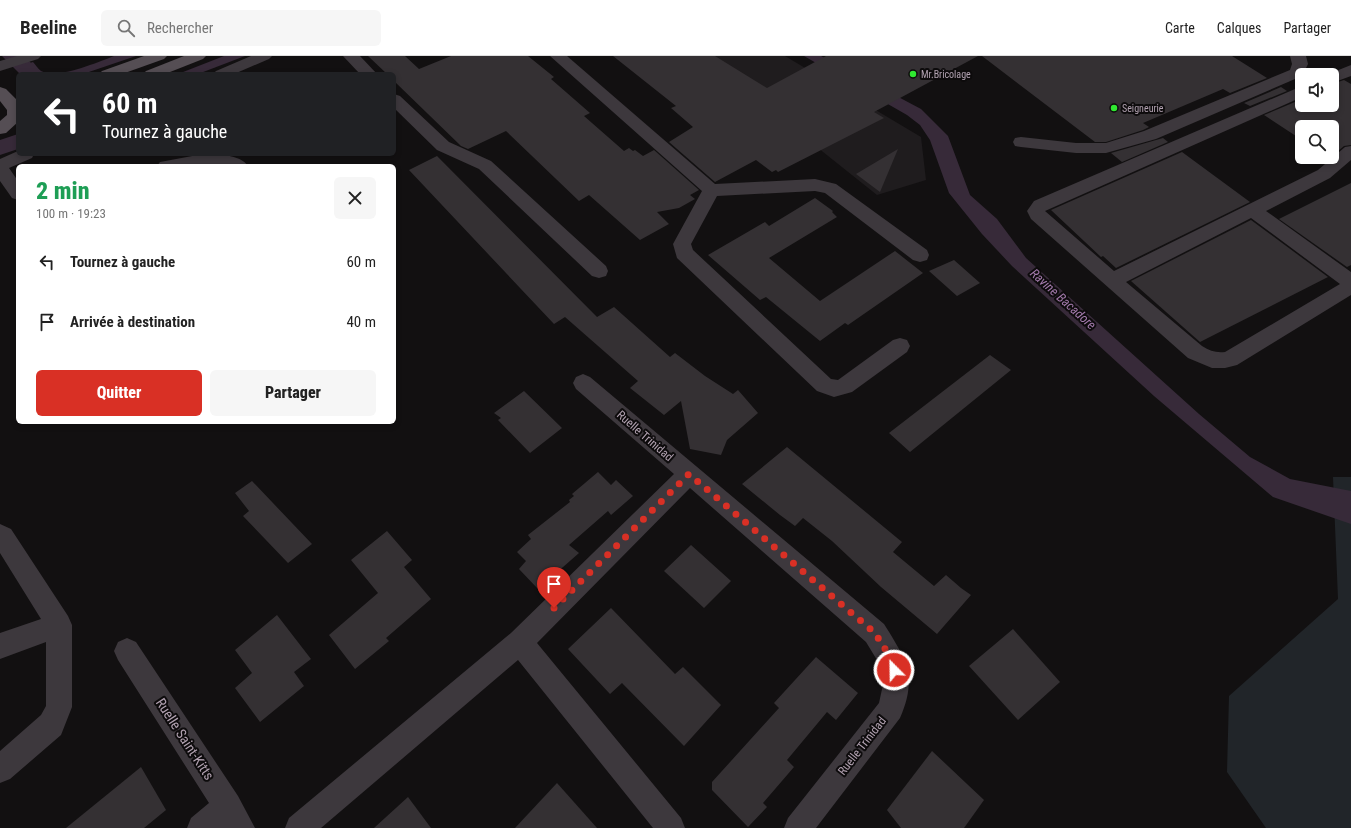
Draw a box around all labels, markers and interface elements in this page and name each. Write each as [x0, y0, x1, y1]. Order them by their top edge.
search box [101, 10, 381, 46]
text: Beeline [20, 16, 77, 39]
icon: search [115, 17, 137, 39]
text: Rechercher [147, 19, 213, 37]
text: Carte [1165, 20, 1195, 36]
text: Calques [1217, 20, 1261, 36]
text: Partager [1283, 20, 1331, 36]
map controls [1295, 68, 1339, 164]
button: sound [1295, 68, 1339, 112]
marker: Mr.Bricolage [908, 69, 918, 79]
place label: Mr.Bricolage [921, 69, 971, 80]
text: 60 m [102, 87, 158, 120]
icon: left [36, 88, 88, 140]
marker: Seigneurie [1109, 103, 1119, 113]
place label: Seigneurie [1122, 103, 1164, 114]
button: search [1295, 120, 1339, 164]
text: Tournez à gauche [102, 121, 227, 142]
text: 2 min [36, 177, 90, 205]
button: close [334, 177, 376, 219]
text: 100 m · 19:23 [36, 206, 106, 221]
icon: left [36, 251, 58, 273]
text: Tournez à gauche [70, 253, 175, 271]
text: 60 m [346, 253, 376, 271]
water label: Ravine Bacadore [1027, 266, 1099, 332]
icon: arrive [36, 311, 58, 333]
text: Arrivée à destination [70, 313, 195, 331]
text: 40 m [346, 313, 376, 331]
button: Quitter [36, 370, 202, 416]
button: Partager [210, 370, 376, 416]
street label: Ruelle Trinidad [614, 408, 676, 464]
pin [537, 567, 571, 608]
icon: arrive [543, 573, 565, 595]
position arrow [873, 649, 915, 691]
street label: Ruelle Saint-Kitts [153, 695, 217, 783]
street label: Ruelle Trinidad [835, 714, 889, 778]

